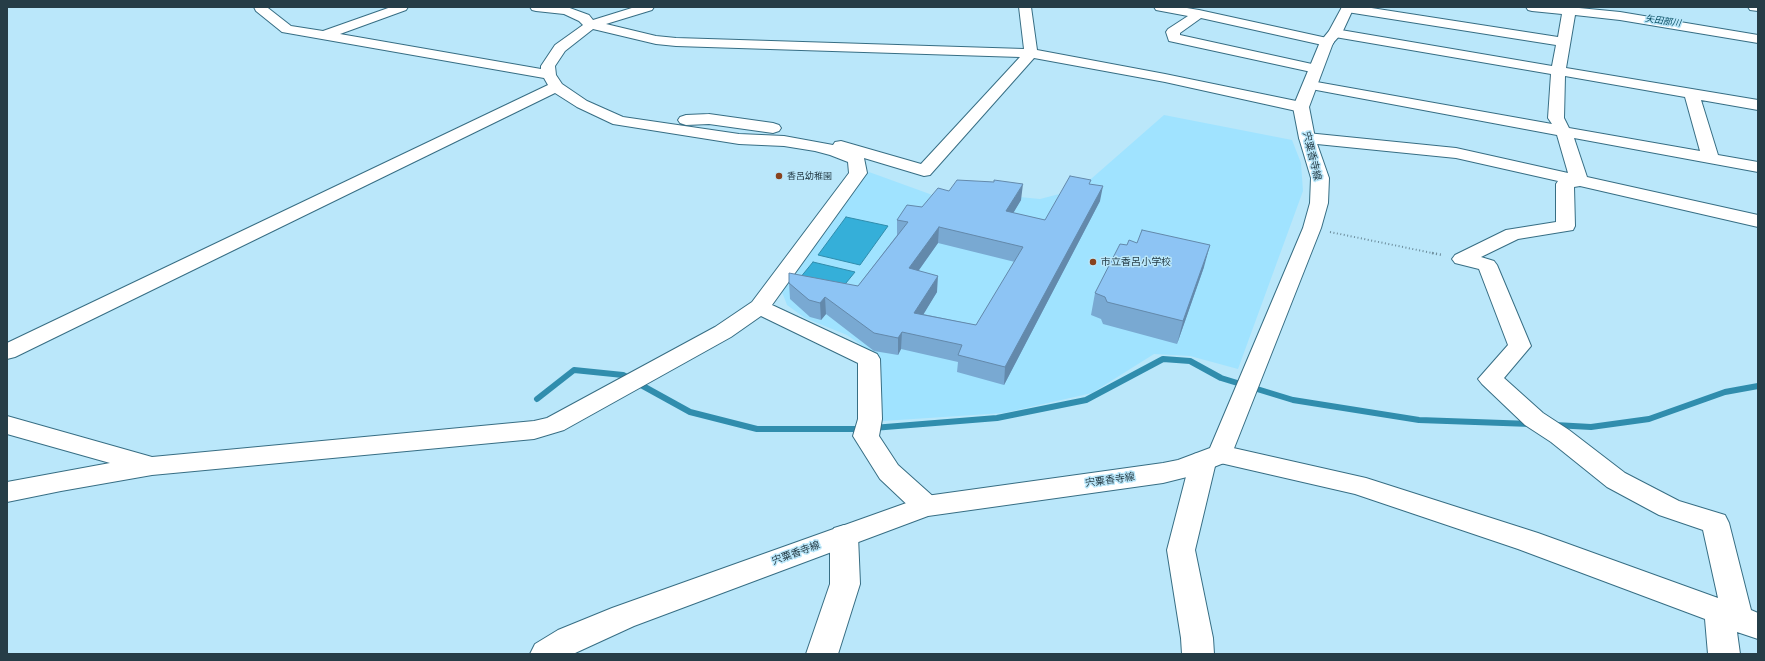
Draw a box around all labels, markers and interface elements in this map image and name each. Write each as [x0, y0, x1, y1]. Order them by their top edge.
water label: 矢田部川 [1644, 13, 1682, 29]
street label: 宍粟香寺線 [1300, 130, 1324, 182]
marker: 香呂幼稚園 [774, 171, 784, 181]
place label: 香呂幼稚園 [787, 171, 832, 181]
place label: 市立香呂小学校 [1101, 256, 1171, 268]
marker: 市立香呂小学校 [1088, 257, 1098, 267]
street label: 宍粟香寺線 [1084, 471, 1136, 489]
street label: 宍粟香寺線 [770, 539, 822, 567]

